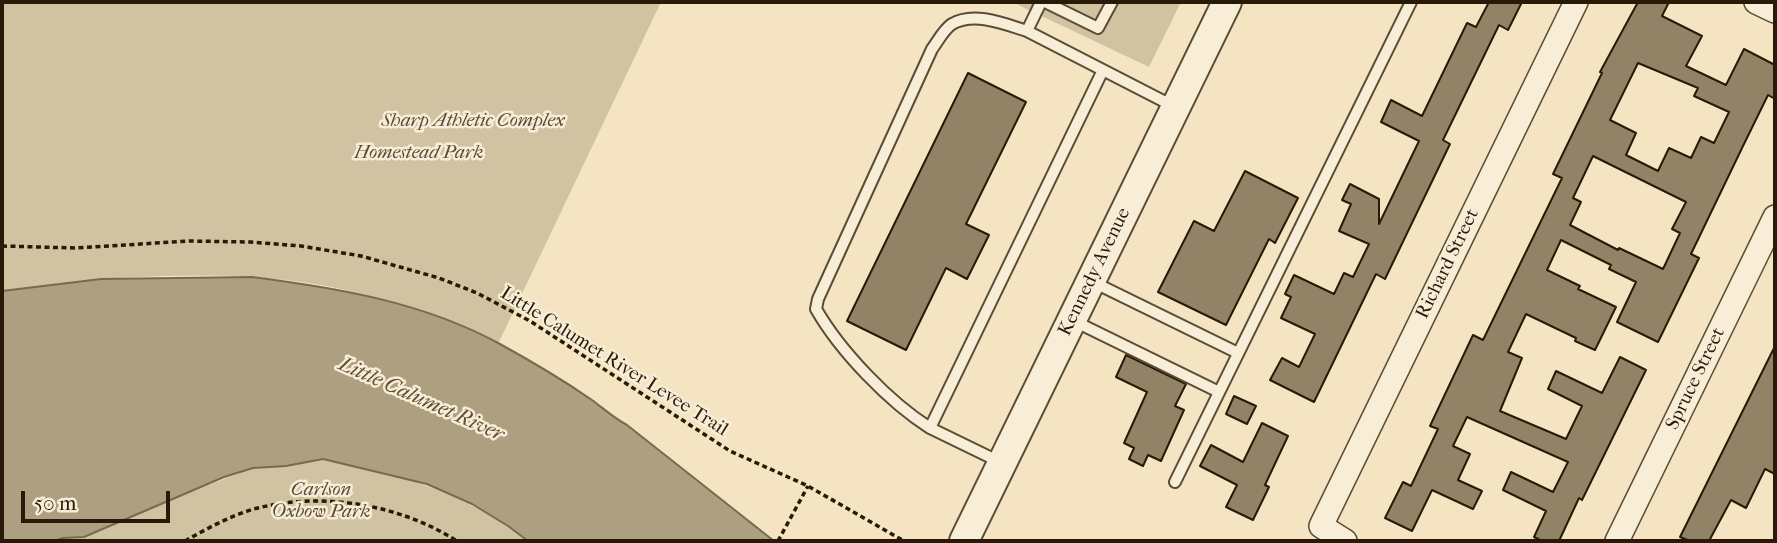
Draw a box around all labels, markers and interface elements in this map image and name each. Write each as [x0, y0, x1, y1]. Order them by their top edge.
park label: Sharp Athletic Complex [381, 110, 565, 132]
park label: Homestead Park [355, 142, 483, 164]
street label: Kennedy Avenue [1054, 204, 1136, 340]
street label: Richard Street [1412, 205, 1484, 323]
street label: Little Calumet River Levee Trail [496, 282, 732, 442]
street label: Spruce Street [1661, 324, 1731, 434]
water label: Little Calumet River [334, 352, 508, 448]
scale bar [24, 476, 173, 520]
park label: Carlson Oxbow Park [272, 479, 370, 523]
text: 50 m [34, 491, 77, 515]

